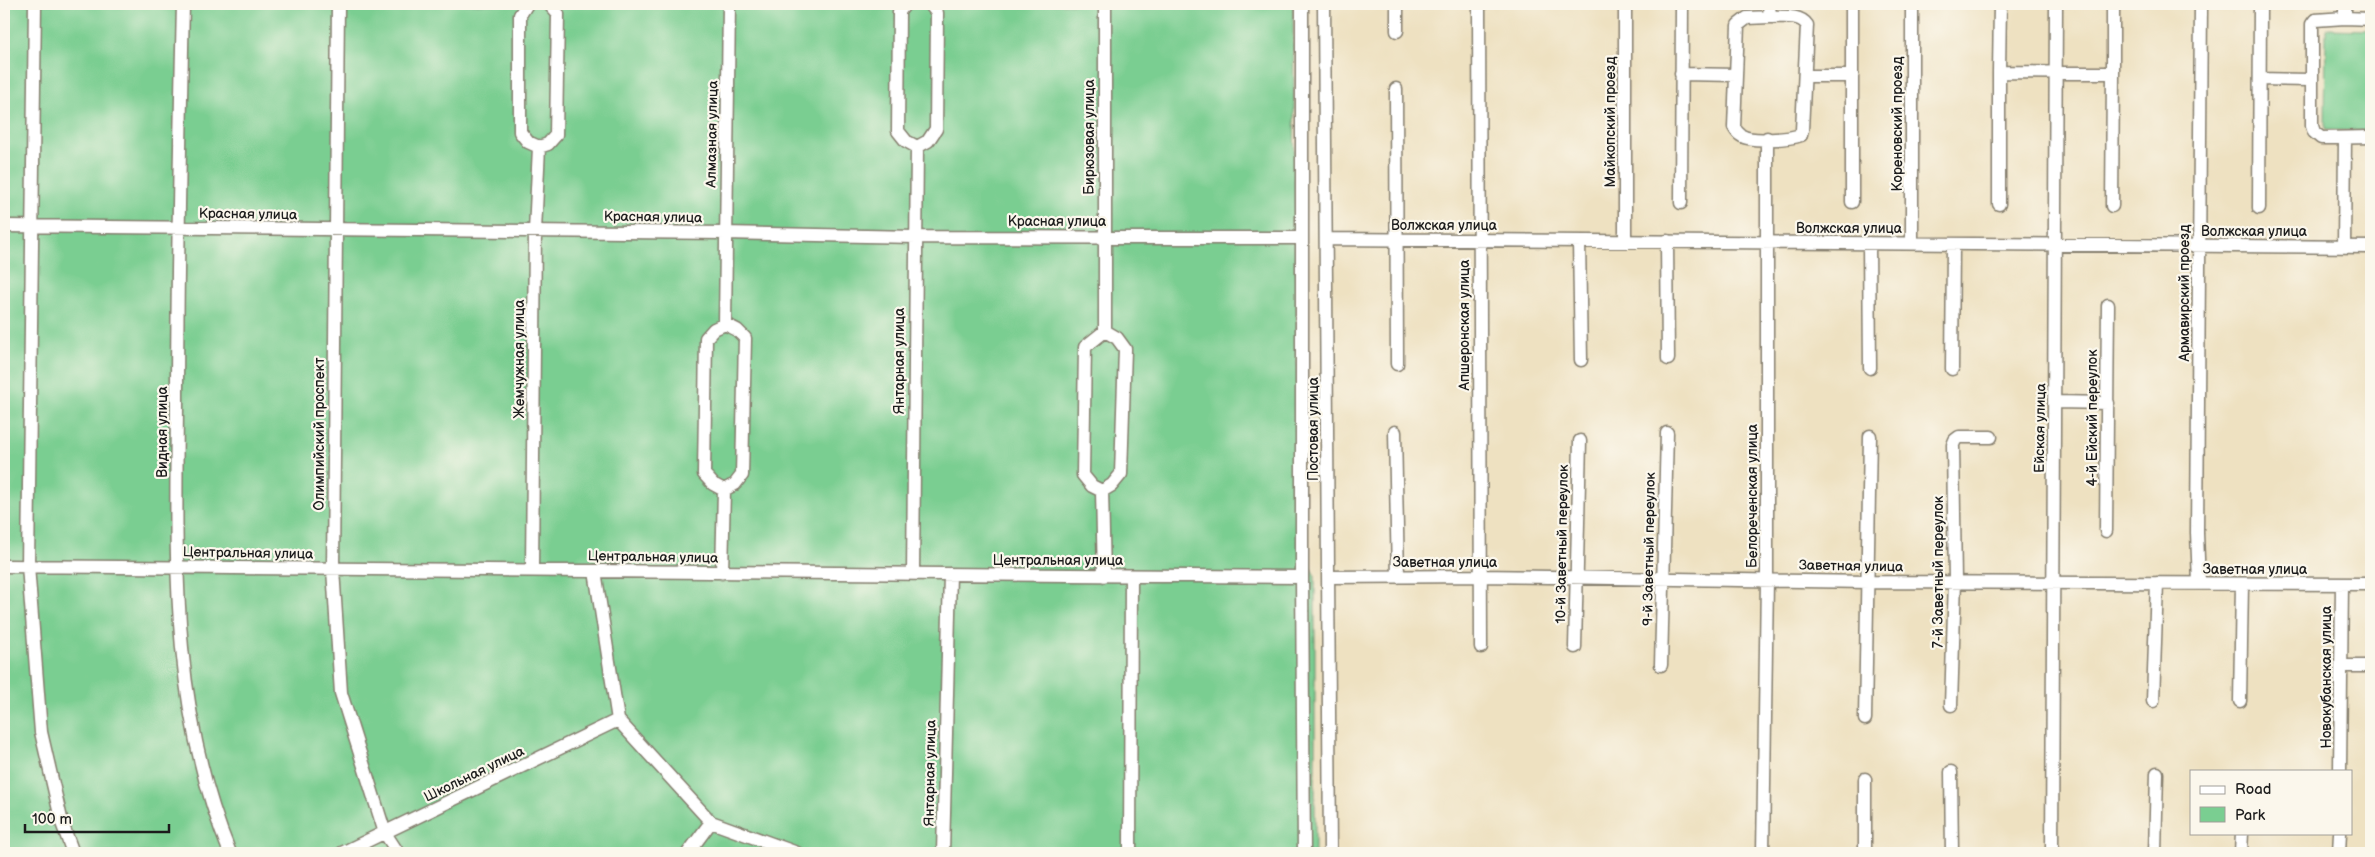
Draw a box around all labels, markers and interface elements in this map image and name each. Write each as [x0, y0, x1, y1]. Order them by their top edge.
street label: Майкопский проезд [1602, 56, 1619, 187]
street label: Кореновский проезд [1889, 56, 1906, 191]
street label: Бирюзовая улица [1081, 78, 1098, 195]
street label: Алмазная улица [703, 80, 721, 189]
street label: Красная улица [199, 205, 298, 223]
street label: Красная улица [604, 208, 703, 226]
street label: Красная улица [1008, 213, 1107, 230]
street label: Волжская улица [1391, 217, 1498, 234]
street label: Волжская улица [1796, 220, 1903, 237]
street label: Волжская улица [2201, 223, 2308, 240]
street label: Армавирский проезд [2176, 224, 2193, 363]
street label: Апшеронская улица [1456, 259, 1473, 391]
street label: Жемчужная улица [511, 299, 528, 419]
street label: Янтарная улица [891, 307, 908, 414]
street label: 4-й Ейский переулок [2084, 349, 2101, 487]
street label: Олимпийский проспект [311, 357, 328, 510]
street label: Постовая улица [1305, 376, 1322, 481]
street label: Ейская улица [2031, 382, 2049, 473]
street label: Видная улица [154, 385, 171, 478]
street label: Белореченская улица [1744, 423, 1761, 568]
street label: 10-й Заветный переулок [1552, 464, 1572, 624]
street label: 9-й Заветный переулок [1639, 472, 1659, 626]
street label: 7-й Заветный переулок [1930, 495, 1947, 648]
street label: Центральная улица [183, 543, 314, 563]
street label: Центральная улица [588, 547, 719, 567]
street label: Центральная улица [993, 552, 1124, 569]
street label: Заветная улица [1393, 554, 1498, 571]
street label: Заветная улица [1799, 557, 1904, 575]
street label: Заветная улица [2203, 561, 2308, 578]
street label: Новокубанская улица [2318, 605, 2335, 748]
street label: Янтарная улица [921, 719, 939, 826]
street label: Школьная улица [421, 742, 527, 806]
legend [2190, 770, 2352, 834]
text: Road [2235, 780, 2271, 799]
scale bar [25, 802, 169, 834]
text: Park [2235, 806, 2266, 825]
text: 100 m [32, 810, 72, 829]

